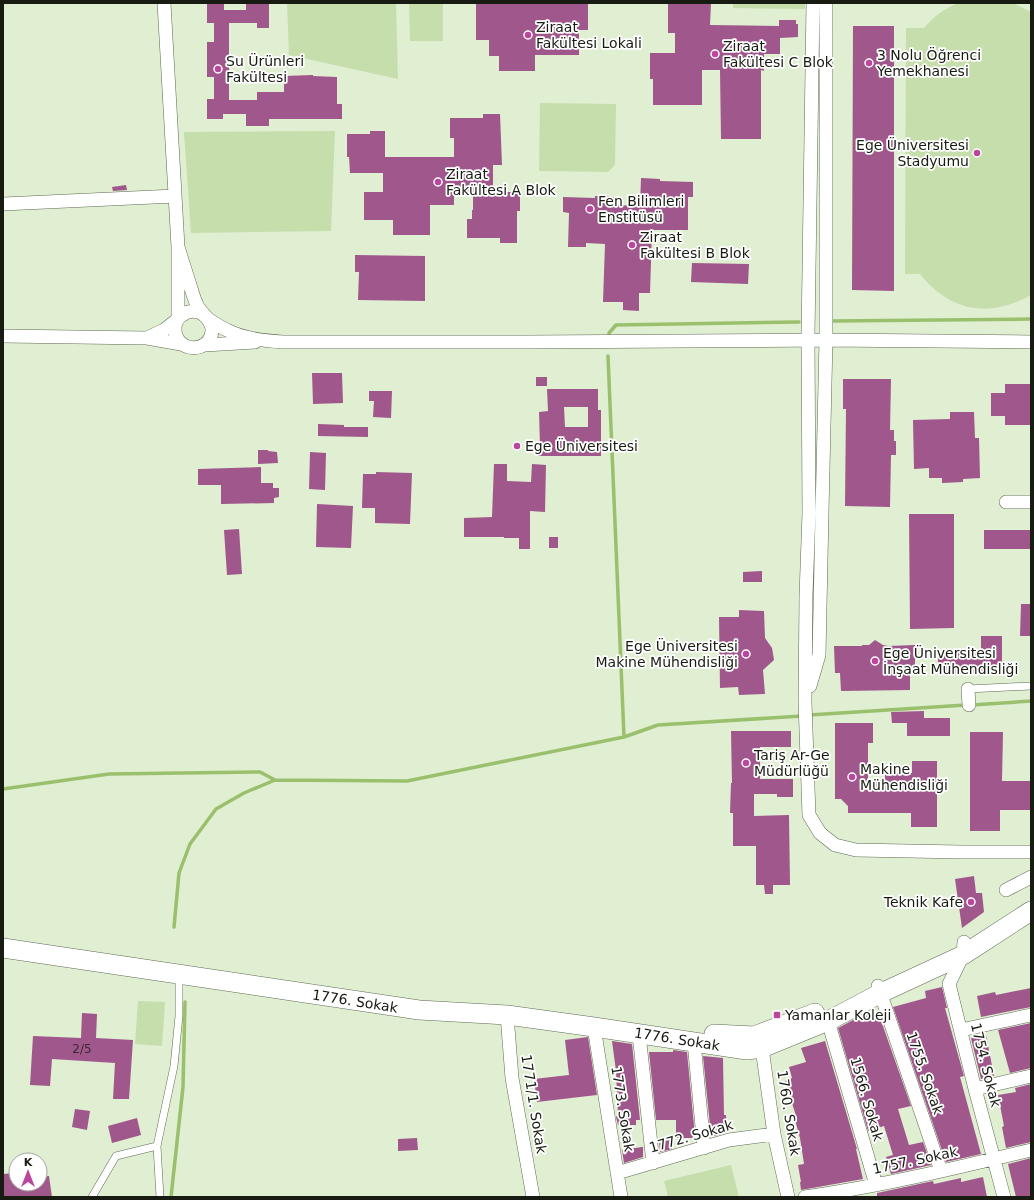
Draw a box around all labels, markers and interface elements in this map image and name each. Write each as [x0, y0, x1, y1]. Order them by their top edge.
place label: Ziraat Fakültesi Lokali [536, 19, 642, 51]
marker: Ziraat Fakültesi Lokali [523, 30, 533, 40]
place label: Ziraat Fakültesi C Blok [723, 38, 834, 70]
place label: 3 Nolu Öğrenci Yemekhanesi [876, 46, 981, 79]
marker: Ziraat Fakültesi C Blok [710, 49, 720, 59]
place label: Su Ürünleri Fakültesi [226, 52, 304, 85]
marker: 3 Nolu Öğrenci Yemekhanesi [864, 58, 874, 68]
marker: Su Ürünleri Fakültesi [213, 64, 223, 74]
place label: Ege Üniversitesi Stadyumu [856, 136, 969, 169]
marker: Ege Üniversitesi Stadyumu [972, 148, 982, 158]
place label: Ziraat Fakültesi A Blok [446, 166, 557, 198]
marker: Ziraat Fakültesi A Blok [433, 177, 443, 187]
place label: Fen Bilimleri Enstitüsü [598, 193, 684, 225]
marker: Fen Bilimleri Enstitüsü [585, 204, 595, 214]
place label: Ziraat Fakültesi B Blok [640, 229, 751, 261]
marker: Ziraat Fakültesi B Blok [627, 240, 637, 250]
place label: Ege Üniversitesi [525, 437, 638, 454]
marker: Ege Üniversitesi [512, 441, 522, 451]
place label: Ege Üniversitesi Makine Mühendisliği [595, 637, 738, 670]
place label: Ege Üniversitesi İnşaat Mühendisliği [883, 644, 1018, 677]
marker: Ege Üniversitesi Makine Mühendisliği [741, 649, 751, 659]
marker: Ege Üniversitesi İnşaat Mühendisliği [870, 656, 880, 666]
place label: Tariş Ar-Ge Müdürlüğü [753, 747, 830, 779]
marker: Tariş Ar-Ge Müdürlüğü [741, 758, 751, 768]
place label: Makine Mühendisliği [860, 761, 948, 793]
marker: Makine Mühendisliği [847, 772, 857, 782]
place label: Teknik Kafe [883, 894, 963, 910]
marker: Teknik Kafe [966, 897, 976, 907]
street label: 1776. Sokak [311, 986, 400, 1016]
place label: Yamanlar Koleji [784, 1007, 891, 1023]
marker: Yamanlar Koleji [772, 1010, 782, 1020]
street label: 1754. Sokak [968, 1021, 1004, 1110]
street label: 1776. Sokak [633, 1024, 722, 1054]
street label: 1755. Sokak [903, 1029, 947, 1117]
house number: 2/5 [72, 1042, 92, 1056]
street label: 1771/1. Sokak [518, 1053, 550, 1156]
street label: 1566. Sokak [847, 1055, 887, 1144]
street label: 1773. Sokak [608, 1065, 638, 1154]
street label: 1760. Sokak [774, 1069, 804, 1158]
street label: 1772. Sokak [647, 1116, 736, 1156]
street label: 1757. Sokak [871, 1143, 960, 1177]
north arrow [8, 1152, 48, 1192]
text: K [24, 1156, 33, 1169]

